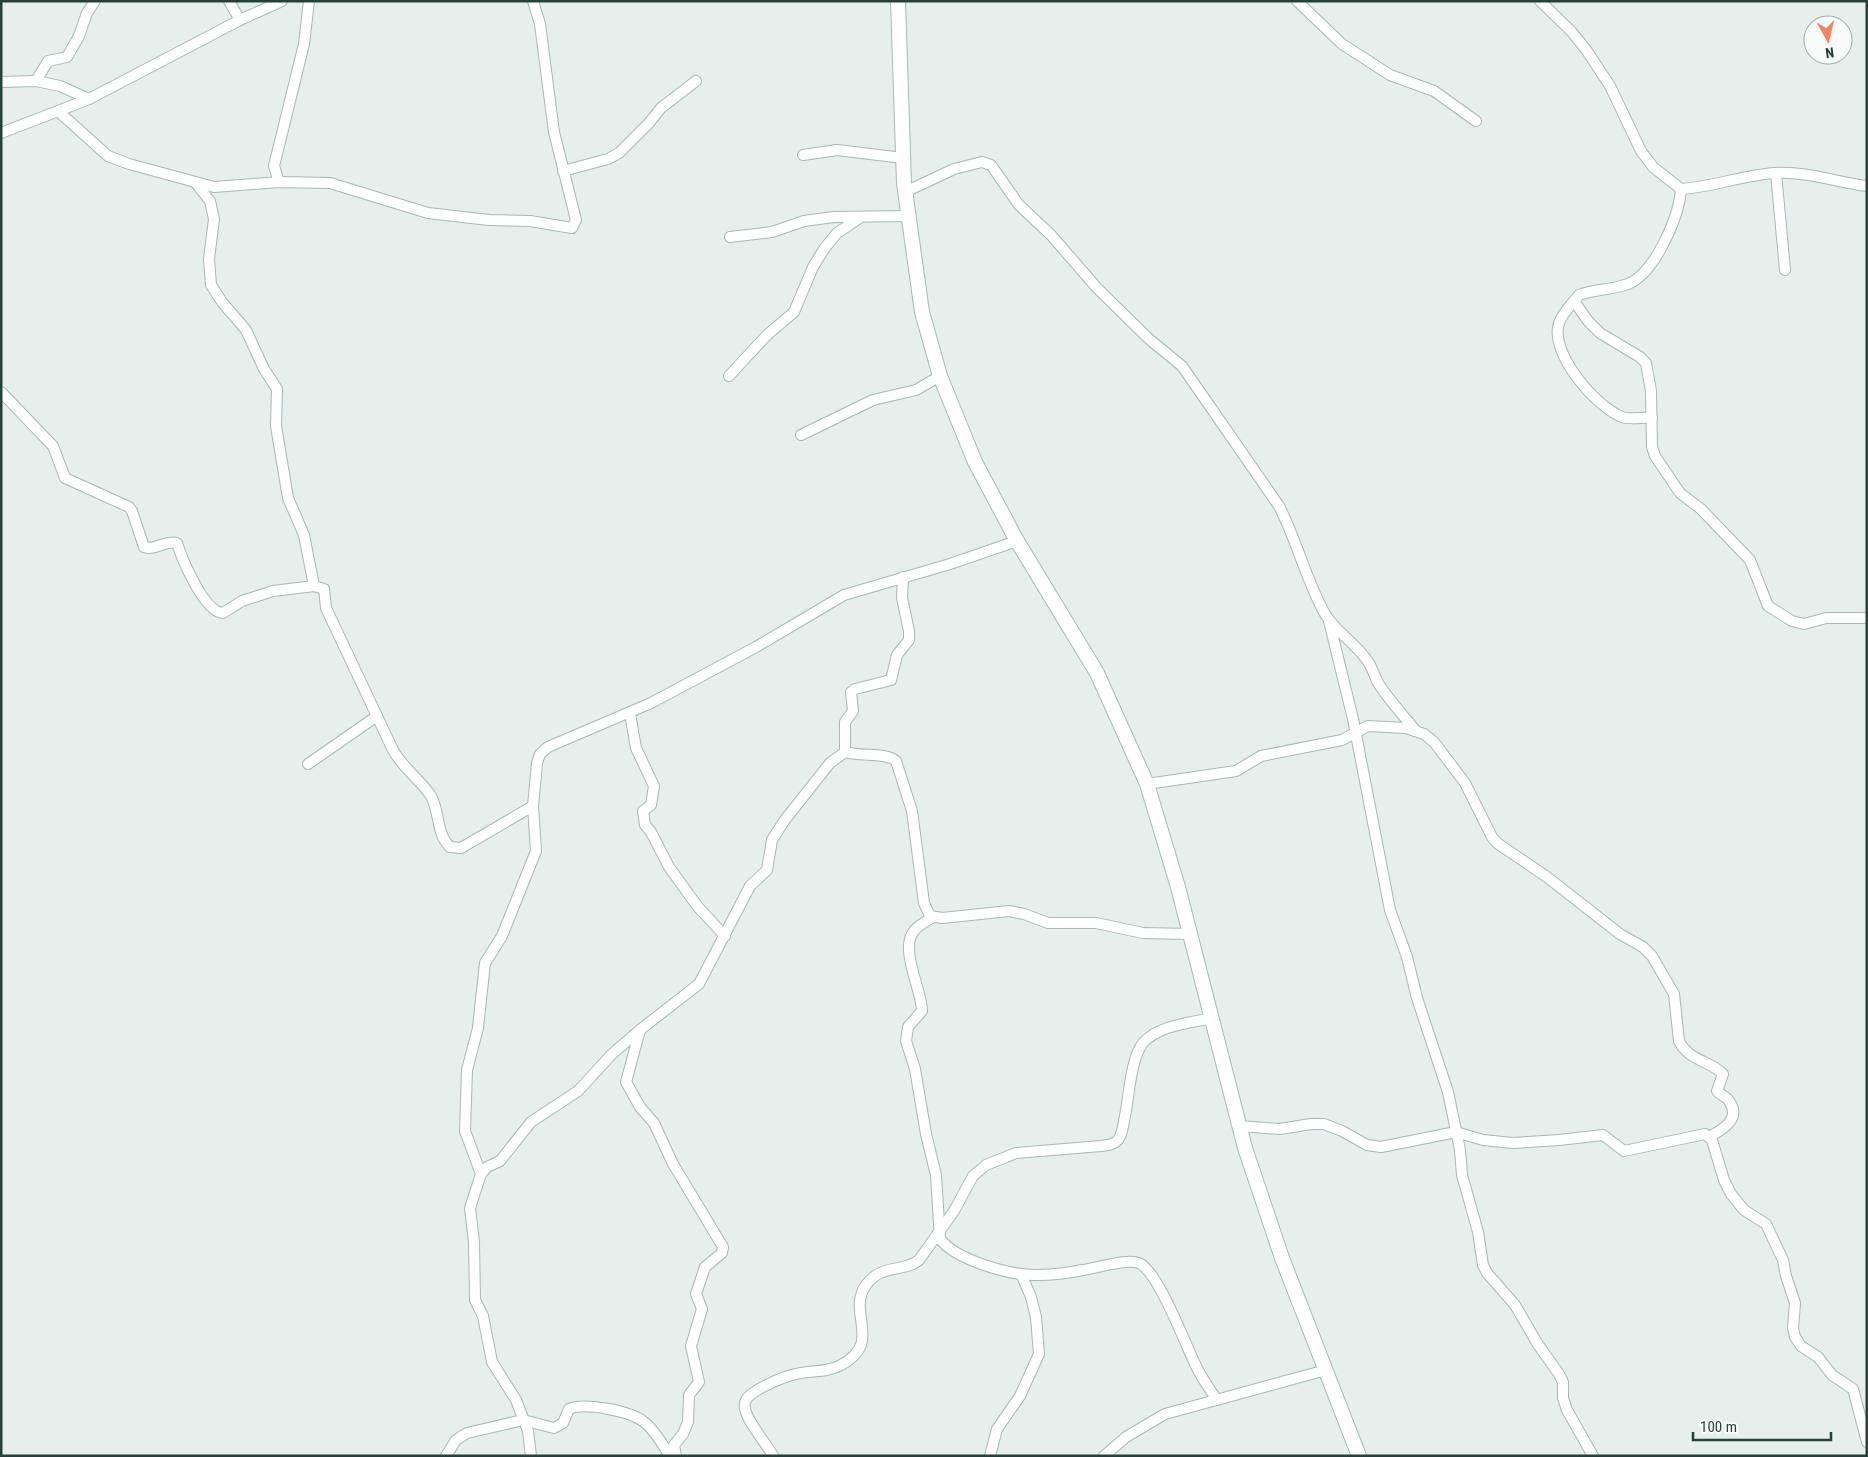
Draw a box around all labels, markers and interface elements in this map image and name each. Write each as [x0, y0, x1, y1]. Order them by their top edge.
north arrow [1803, 15, 1853, 65]
text: N [1824, 44, 1835, 61]
scale bar [1693, 1410, 1830, 1442]
text: 100 m [1700, 1418, 1737, 1436]

